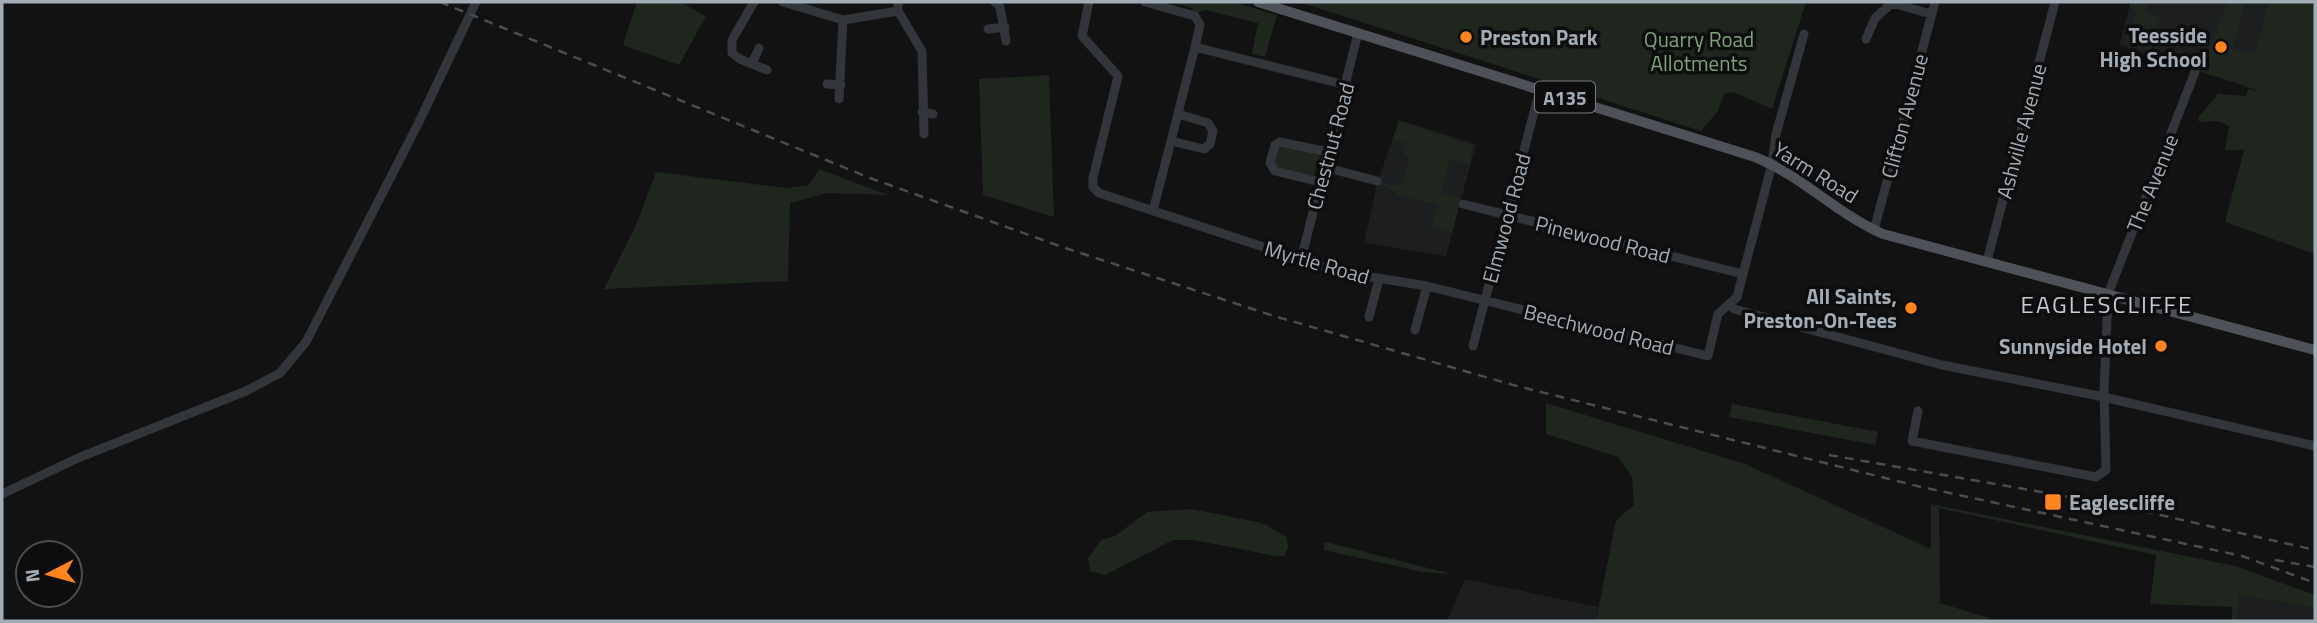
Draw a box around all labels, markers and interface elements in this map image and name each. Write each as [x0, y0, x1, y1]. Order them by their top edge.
place label: Teesside High School [2100, 19, 2207, 75]
place label: Preston Park [1480, 21, 1598, 53]
park label: Quarry Road Allotments [1644, 23, 1754, 79]
marker: Preston Park [1458, 29, 1474, 45]
marker: Teesside High School [2213, 39, 2229, 55]
street label: Clifton Avenue [1872, 50, 1936, 182]
street label: Ashville Avenue [1988, 60, 2054, 202]
street label: Chestnut Road [1298, 79, 1362, 213]
road number: A135 [1535, 82, 1595, 113]
street label: The Avenue [2118, 129, 2186, 237]
street label: Yarm Road [1767, 133, 1865, 211]
street label: Elmwood Road [1473, 150, 1539, 286]
street label: Pinewood Road [1532, 207, 1674, 271]
street label: Myrtle Road [1261, 232, 1373, 292]
place label: All Saints, Preston-On-Tees [1744, 280, 1897, 336]
district label: EAGLESCLIFFE [2021, 286, 2193, 322]
street label: Beechwood Road [1521, 295, 1677, 363]
marker: All Saints, Preston-On-Tees [1903, 300, 1919, 316]
place label: Sunnyside Hotel [1999, 330, 2147, 362]
marker: Sunnyside Hotel [2153, 338, 2169, 354]
place label: Eaglescliffe [2069, 486, 2175, 518]
marker: Eaglescliffe [2043, 492, 2063, 512]
north arrow [14, 539, 84, 609]
text: N [16, 568, 47, 584]

